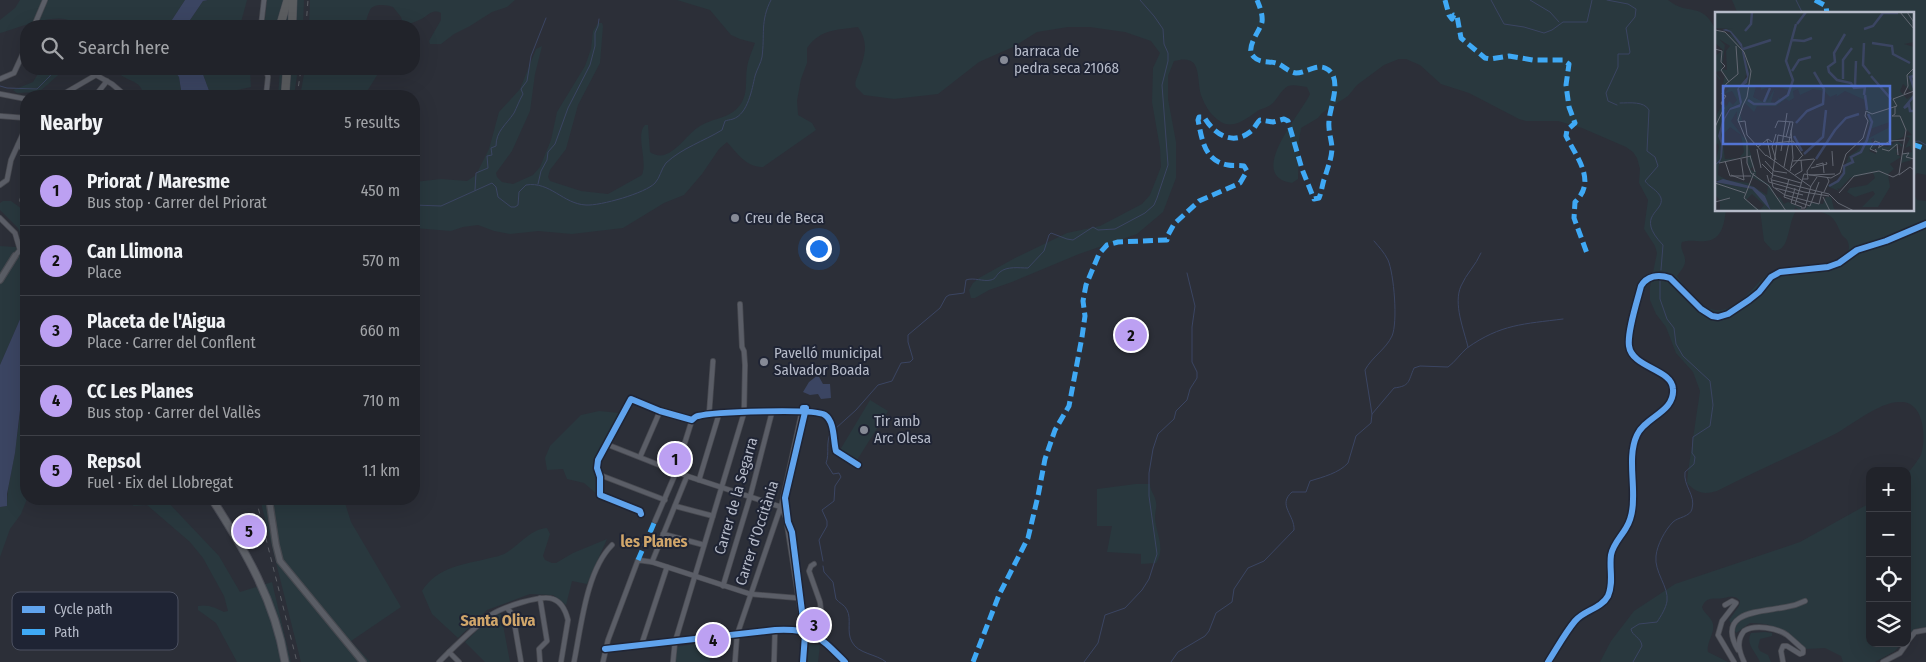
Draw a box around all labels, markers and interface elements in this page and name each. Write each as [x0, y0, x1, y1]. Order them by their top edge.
inset map [1715, 12, 1914, 211]
search box [20, 20, 420, 75]
icon: search [38, 34, 66, 62]
text: Search here [78, 36, 170, 59]
place label: barraca de pedra seca 21068 [1014, 42, 1119, 77]
marker: barraca de pedra seca 21068 [998, 54, 1010, 66]
text: Nearby [40, 110, 102, 136]
text: 5 results [344, 113, 400, 132]
text: Priorat / Maresme [87, 170, 230, 193]
text: 1 [53, 181, 59, 200]
text: 450 m [361, 181, 400, 200]
text: Bus stop · Carrer del Priorat [87, 193, 267, 212]
place label: Creu de Beca [745, 209, 824, 227]
marker: Creu de Beca [729, 212, 741, 224]
your location [806, 236, 832, 262]
text: Can Llimona [87, 240, 183, 263]
text: 2 [52, 251, 60, 270]
text: 570 m [362, 251, 400, 270]
text: Place [87, 263, 122, 282]
text: Placeta de l'Aigua [87, 310, 225, 333]
pin: 2 [1115, 316, 1147, 354]
text: 3 [52, 321, 60, 340]
text: 660 m [360, 321, 400, 340]
text: Place · Carrer del Conflent [87, 333, 256, 352]
place label: Pavelló municipal Salvador Boada [774, 344, 882, 379]
marker: Pavelló municipal Salvador Boada [758, 356, 770, 368]
text: CC Les Planes [87, 380, 193, 403]
text: 4 [52, 391, 60, 410]
text: 710 m [363, 391, 400, 410]
text: Bus stop · Carrer del Vallès [87, 403, 261, 422]
place label: Tir amb Arc Olesa [874, 412, 931, 447]
marker: Tir amb Arc Olesa [858, 424, 870, 436]
street label: Carrer de la Segarra [711, 435, 761, 557]
pin: 1 [659, 440, 691, 478]
text: Repsol [87, 450, 141, 473]
text: 5 [52, 461, 60, 480]
text: 1.1 km [362, 461, 400, 480]
map controls [1866, 467, 1911, 647]
button: + [1866, 467, 1911, 512]
text: Fuel · Eix del Llobregat [87, 473, 233, 492]
street label: Carrer d'Occitània [732, 478, 782, 588]
pin: 5 [233, 512, 265, 550]
button: − [1866, 512, 1911, 557]
district label: les Planes [620, 532, 688, 551]
button: locate [1866, 557, 1911, 602]
legend [12, 592, 178, 650]
text: Cycle path [54, 601, 113, 618]
button: layers [1866, 602, 1911, 647]
pin: 3 [798, 606, 830, 644]
district label: Santa Oliva [460, 611, 536, 630]
pin: 4 [697, 621, 729, 659]
text: Path [54, 624, 79, 641]

